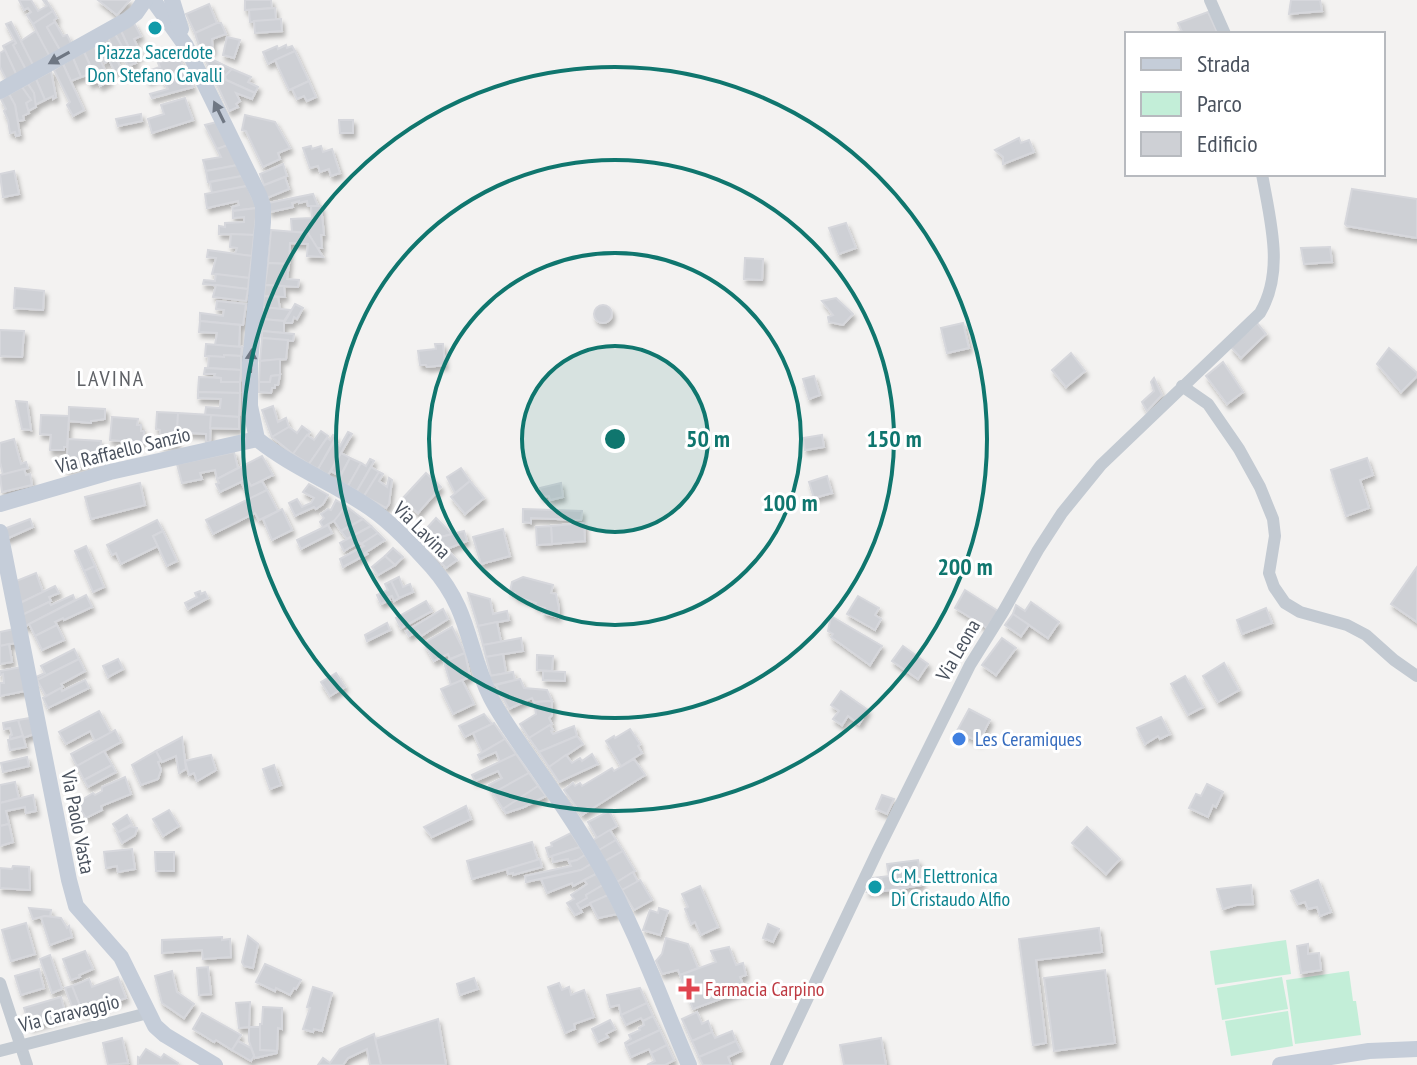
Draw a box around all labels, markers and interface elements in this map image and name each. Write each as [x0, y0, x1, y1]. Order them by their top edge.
marker: Piazza Sacerdote Don Stefano Cavalli [146, 19, 164, 37]
legend [1125, 32, 1385, 176]
place label: Piazza Sacerdote Don Stefano Cavalli [87, 39, 223, 88]
text: Strada [1197, 48, 1250, 79]
one-way arrow [47, 52, 70, 65]
text: Parco [1197, 88, 1242, 119]
one-way arrow [212, 100, 225, 123]
text: Edificio [1197, 128, 1258, 159]
one-way arrow [245, 348, 258, 373]
district label: LAVINA [77, 364, 145, 392]
street label: Via Raffaello Sanzio [52, 421, 193, 480]
text: 50 m [686, 423, 730, 454]
text: 150 m [866, 423, 922, 454]
centre of rings [601, 425, 629, 453]
text: 100 m [762, 487, 818, 518]
street label: Via Lavina [387, 495, 456, 564]
text: 200 m [937, 551, 993, 582]
street label: Via Leona [930, 615, 986, 686]
place label: Les Ceramiques [975, 726, 1082, 752]
marker: Les Ceramiques [950, 730, 968, 748]
street label: Via Paolo Vasta [55, 767, 101, 876]
place label: C.M. Elettronica Di Cristaudo Alfio [891, 863, 1010, 912]
marker: C.M. Elettronica Di Cristaudo Alfio [866, 878, 884, 896]
place label: Farmacia Carpino [705, 976, 824, 1002]
marker: Farmacia Carpino [680, 980, 698, 998]
street label: Via Caravaggio [15, 988, 122, 1038]

